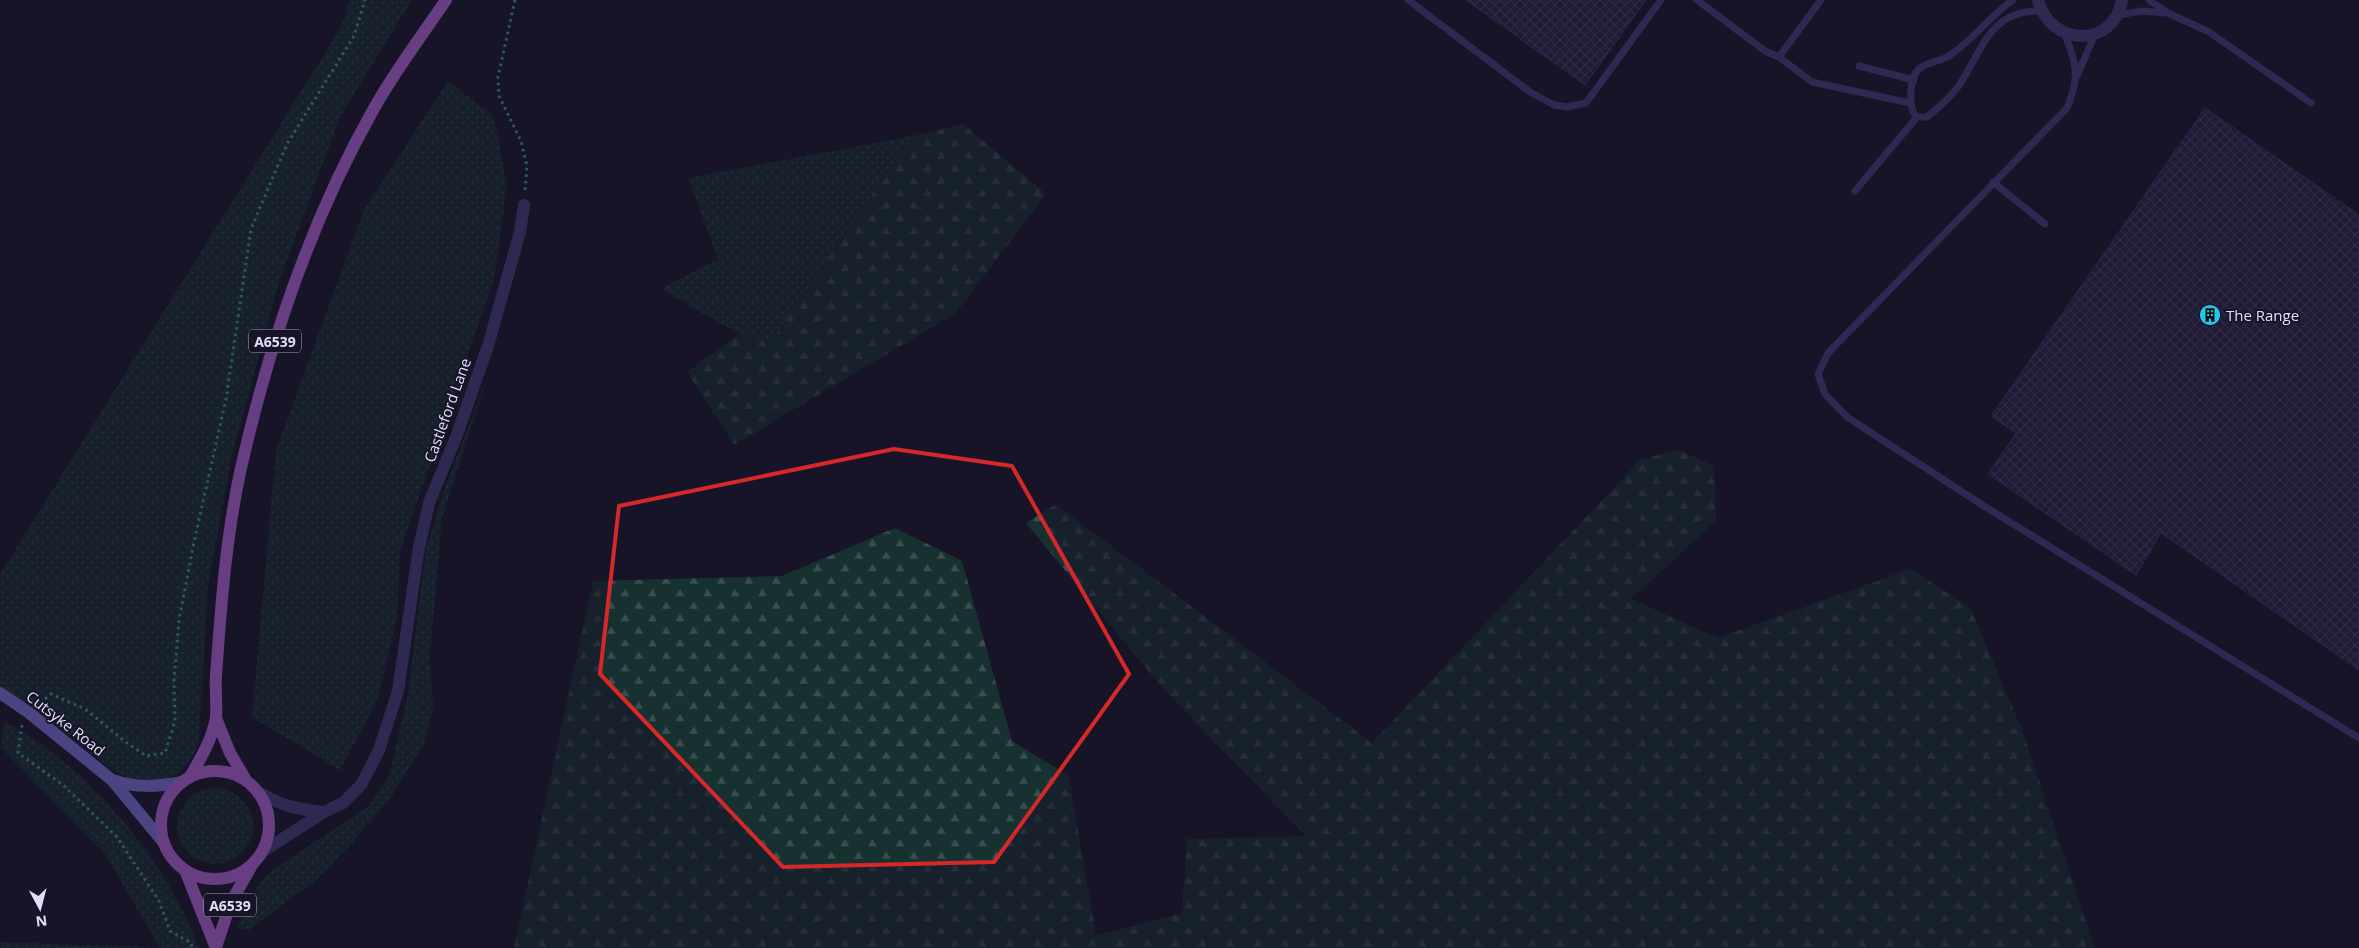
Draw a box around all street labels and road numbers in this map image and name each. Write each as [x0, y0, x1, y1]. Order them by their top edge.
road number: A6539 [249, 330, 301, 352]
street label: Castleford Lane [419, 355, 475, 465]
street label: Cutsyke Road [23, 686, 109, 760]
road number: A6539 [204, 894, 256, 916]

